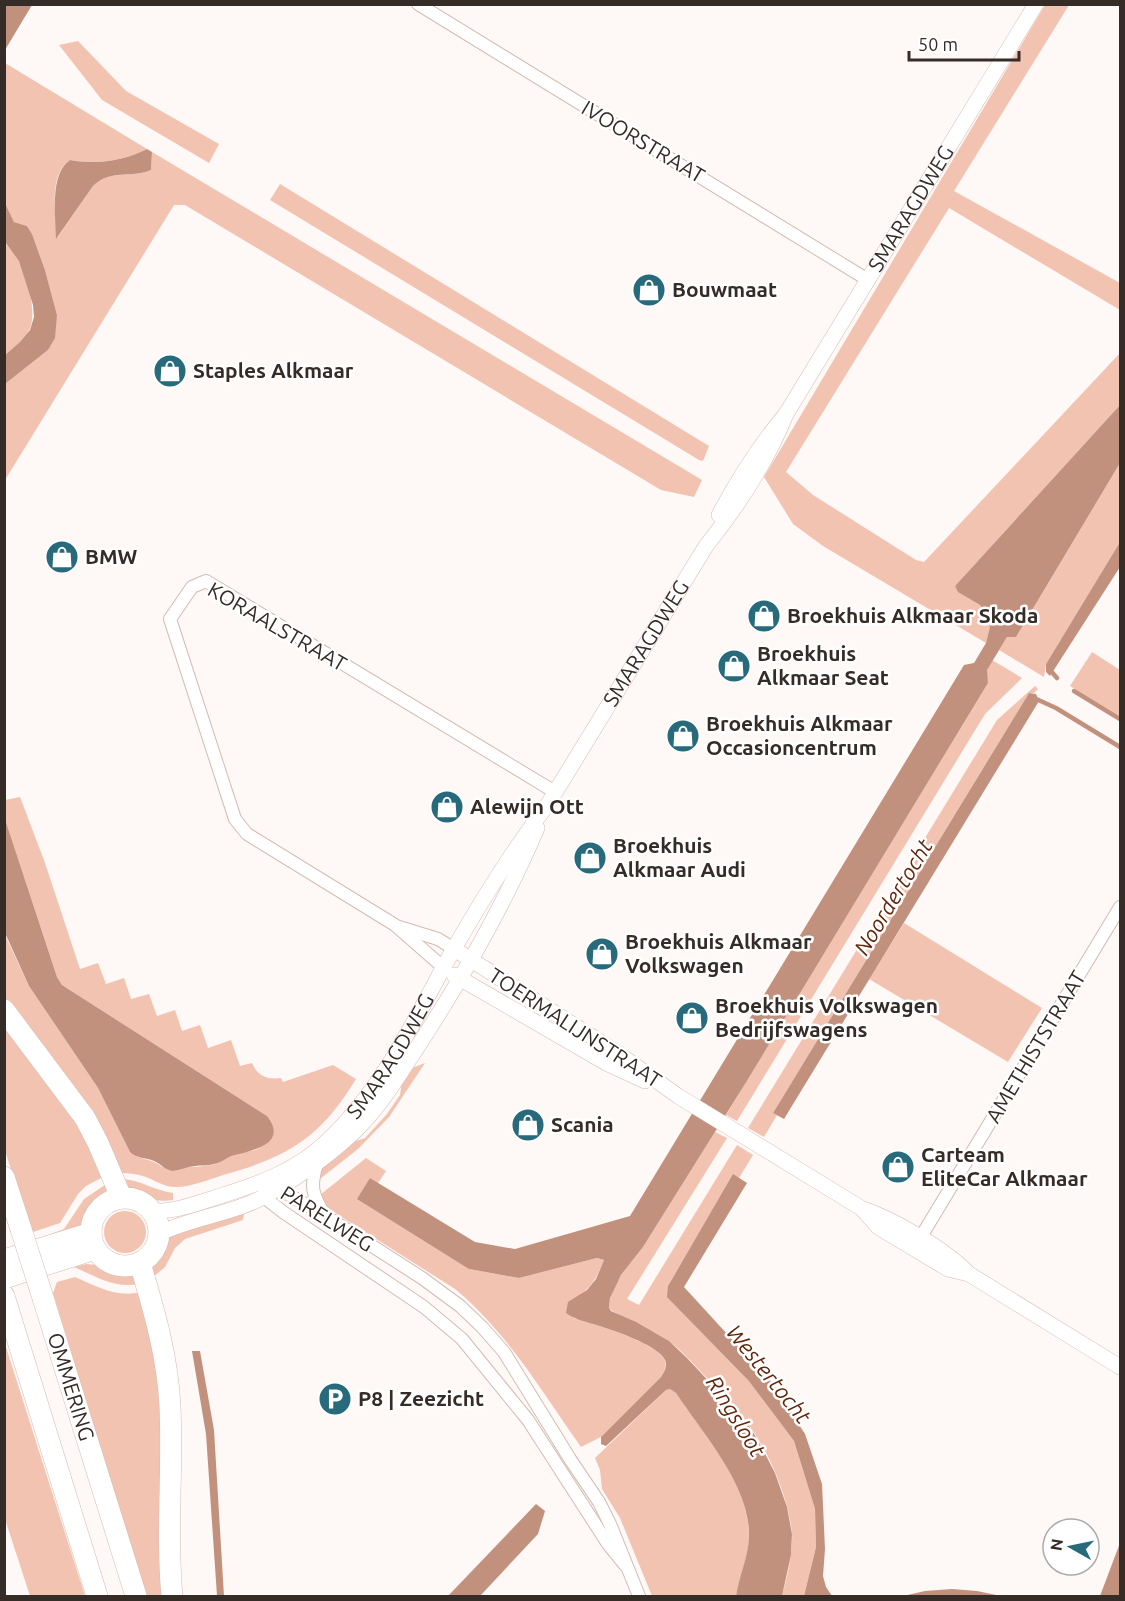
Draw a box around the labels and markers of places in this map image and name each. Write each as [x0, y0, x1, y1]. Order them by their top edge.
shop icon: Bouwmaat [631, 272, 667, 308]
place label: Bouwmaat [672, 277, 777, 301]
shop icon: Staples Alkmaar [152, 353, 188, 389]
place label: Staples Alkmaar [193, 358, 354, 382]
shop icon: BMW [44, 539, 80, 575]
place label: BMW [85, 544, 138, 568]
shop icon: Broekhuis Alkmaar Skoda [746, 598, 782, 634]
place label: Broekhuis Alkmaar Skoda [787, 603, 1038, 627]
place label: Broekhuis Alkmaar Seat [757, 641, 889, 689]
shop icon: Broekhuis Alkmaar Seat [716, 648, 752, 684]
place label: Broekhuis Alkmaar Occasioncentrum [706, 711, 893, 759]
shop icon: Broekhuis Alkmaar Occasioncentrum [665, 718, 701, 754]
shop icon: Alewijn Ott [429, 789, 465, 825]
place label: Alewijn Ott [470, 794, 584, 818]
place label: Broekhuis Alkmaar Audi [613, 833, 746, 881]
shop icon: Broekhuis Alkmaar Audi [572, 840, 608, 876]
place label: Broekhuis Alkmaar Volkswagen [625, 929, 812, 977]
shop icon: Broekhuis Alkmaar Volkswagen [584, 936, 620, 972]
place label: Broekhuis Volkswagen Bedrijfswagens [715, 993, 938, 1041]
shop icon: Broekhuis Volkswagen Bedrijfswagens [674, 1000, 710, 1036]
shop icon: Scania [510, 1107, 546, 1143]
place label: Scania [551, 1112, 614, 1136]
place label: Carteam EliteCar Alkmaar [921, 1142, 1088, 1190]
shop icon: Carteam EliteCar Alkmaar [880, 1149, 916, 1185]
parking icon: P8 | Zeezicht [317, 1381, 353, 1417]
place label: P8 | Zeezicht [358, 1386, 484, 1410]

